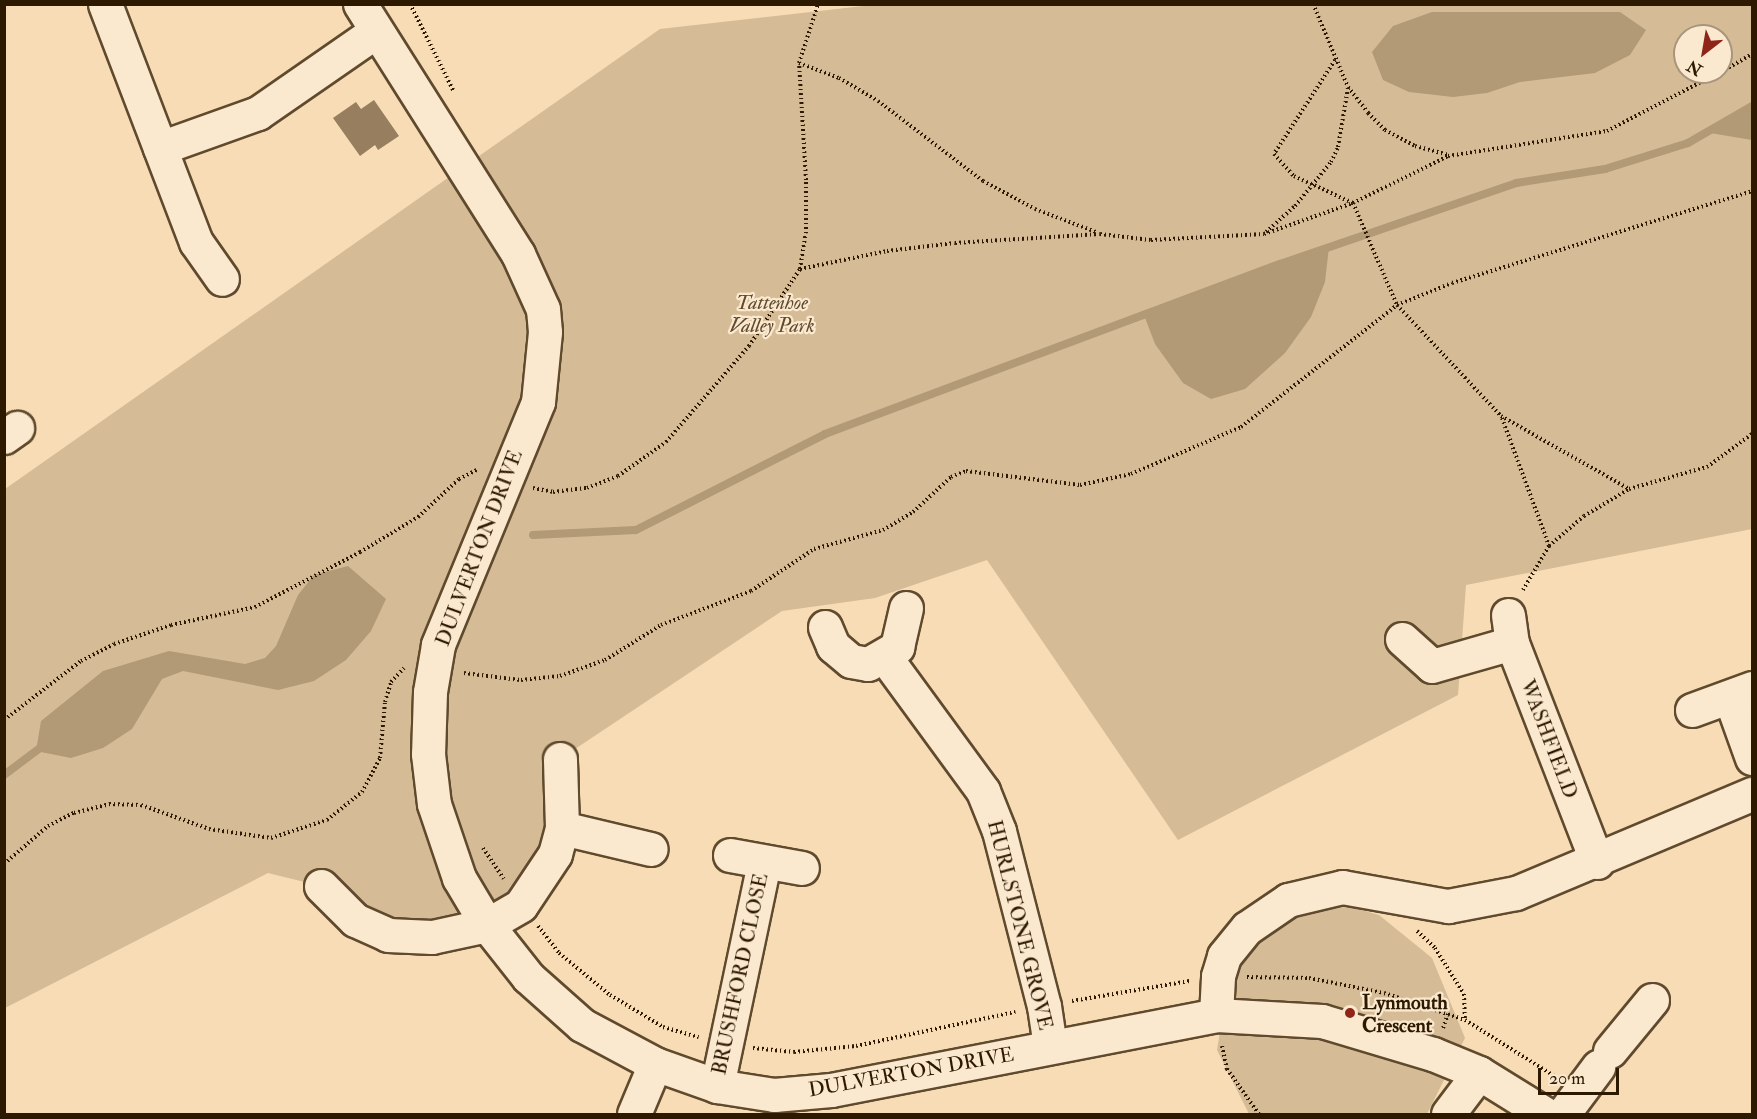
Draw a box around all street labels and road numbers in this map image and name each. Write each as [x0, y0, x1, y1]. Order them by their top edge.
street label: DULVERTON DRIVE [431, 447, 527, 649]
street label: WASHFIELD [1515, 676, 1583, 802]
street label: HURLSTONE GROVE [982, 818, 1058, 1032]
street label: BRUSHFORD CLOSE [707, 871, 773, 1077]
street label: DULVERTON DRIVE [806, 1042, 1016, 1102]

